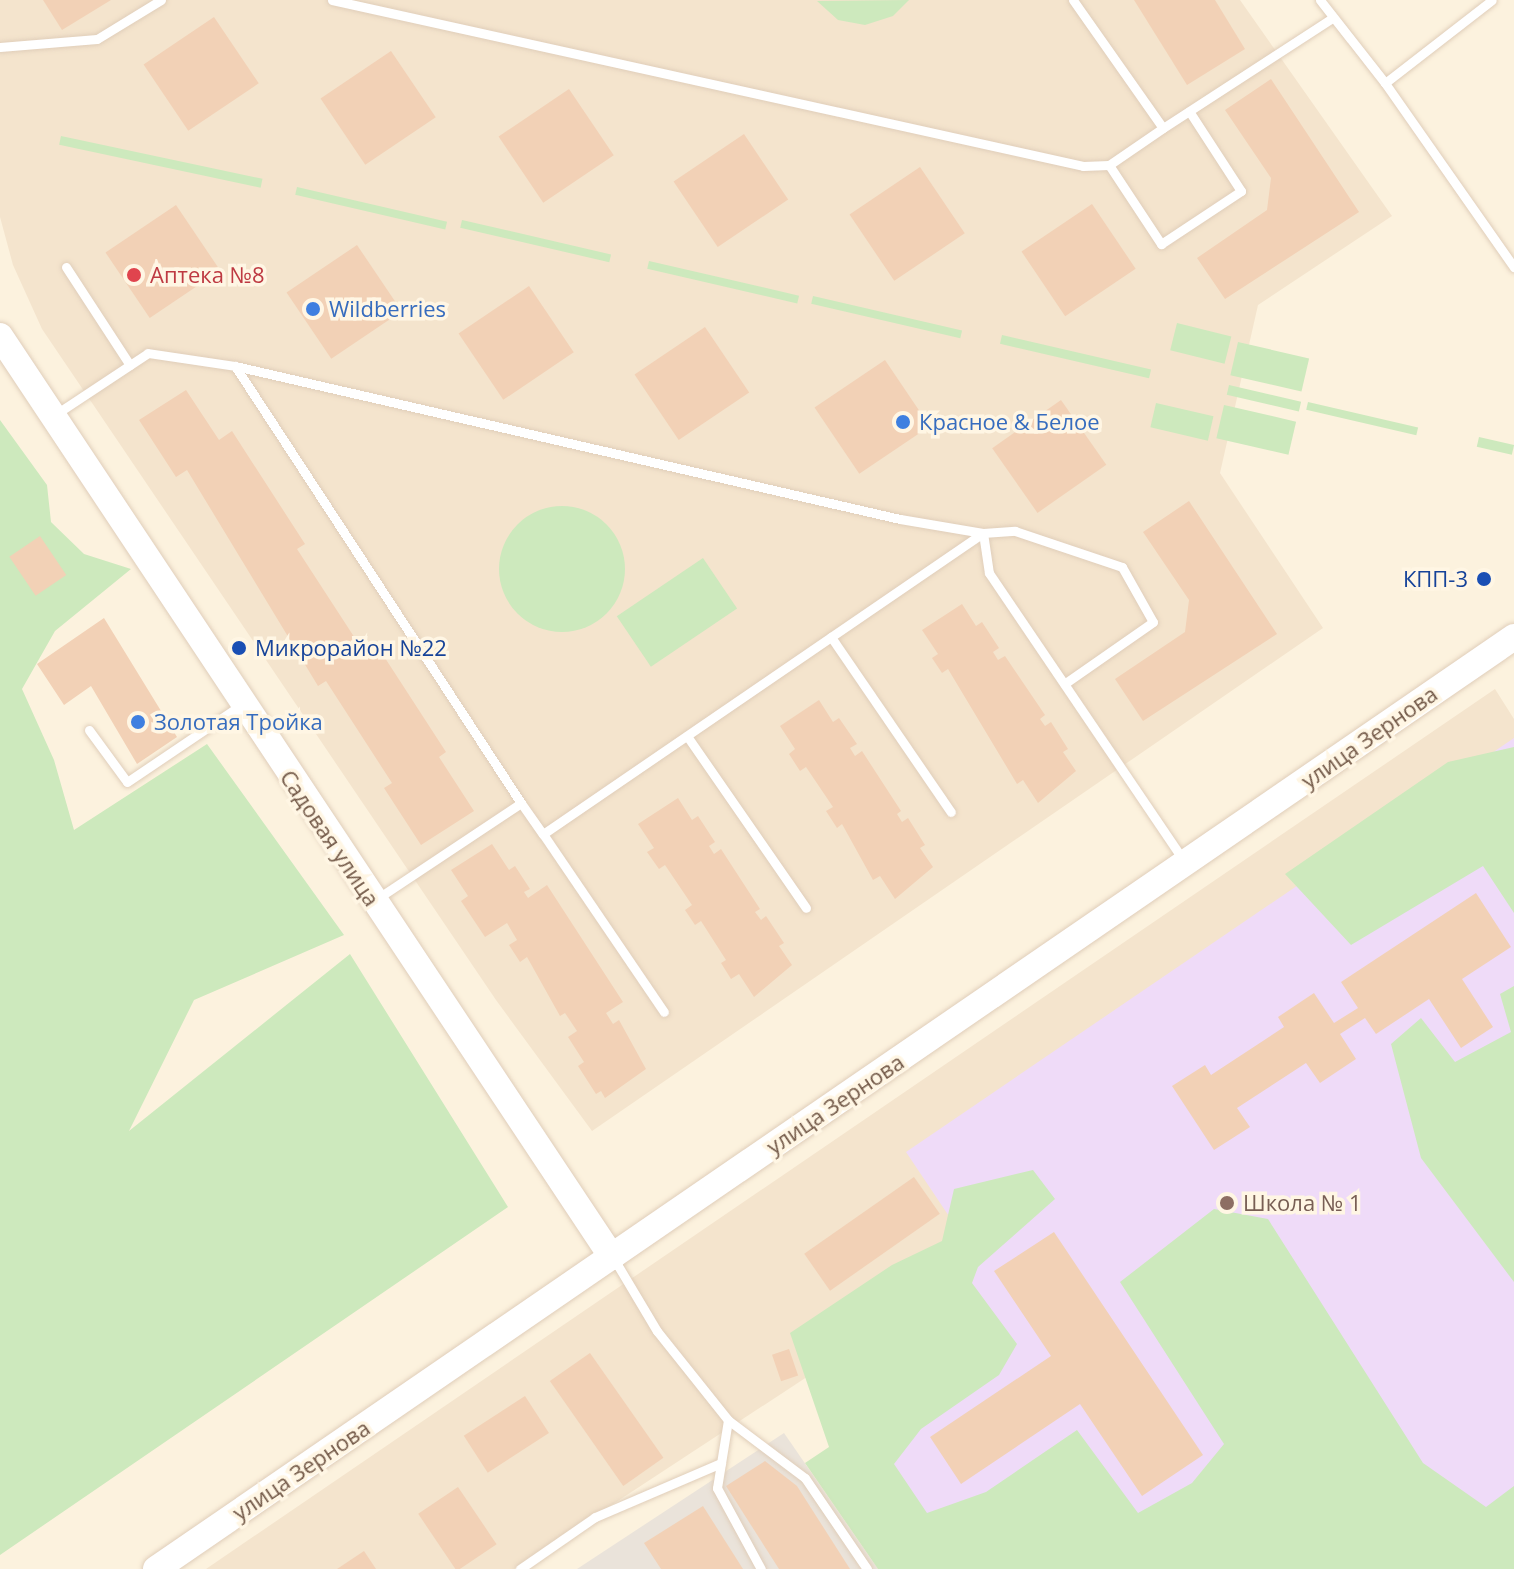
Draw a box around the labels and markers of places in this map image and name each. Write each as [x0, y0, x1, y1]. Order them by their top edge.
place label: Аптека №8 [150, 262, 265, 288]
marker: Аптека №8 [125, 266, 143, 284]
place label: Wildberries [329, 296, 446, 322]
marker: Wildberries [304, 300, 322, 318]
place label: Красное & Белое [919, 409, 1100, 435]
marker: Красное & Белое [894, 413, 912, 431]
place label: КПП-3 [1403, 566, 1468, 592]
marker: КПП-3 [1475, 570, 1493, 588]
place label: Микрорайон №22 [255, 635, 447, 661]
marker: Микрорайон №22 [230, 639, 248, 657]
place label: Золотая Тройка [154, 709, 323, 735]
marker: Золотая Тройка [129, 713, 147, 731]
place label: Школа № 1 [1243, 1190, 1362, 1216]
marker: Школа № 1 [1218, 1194, 1236, 1212]

